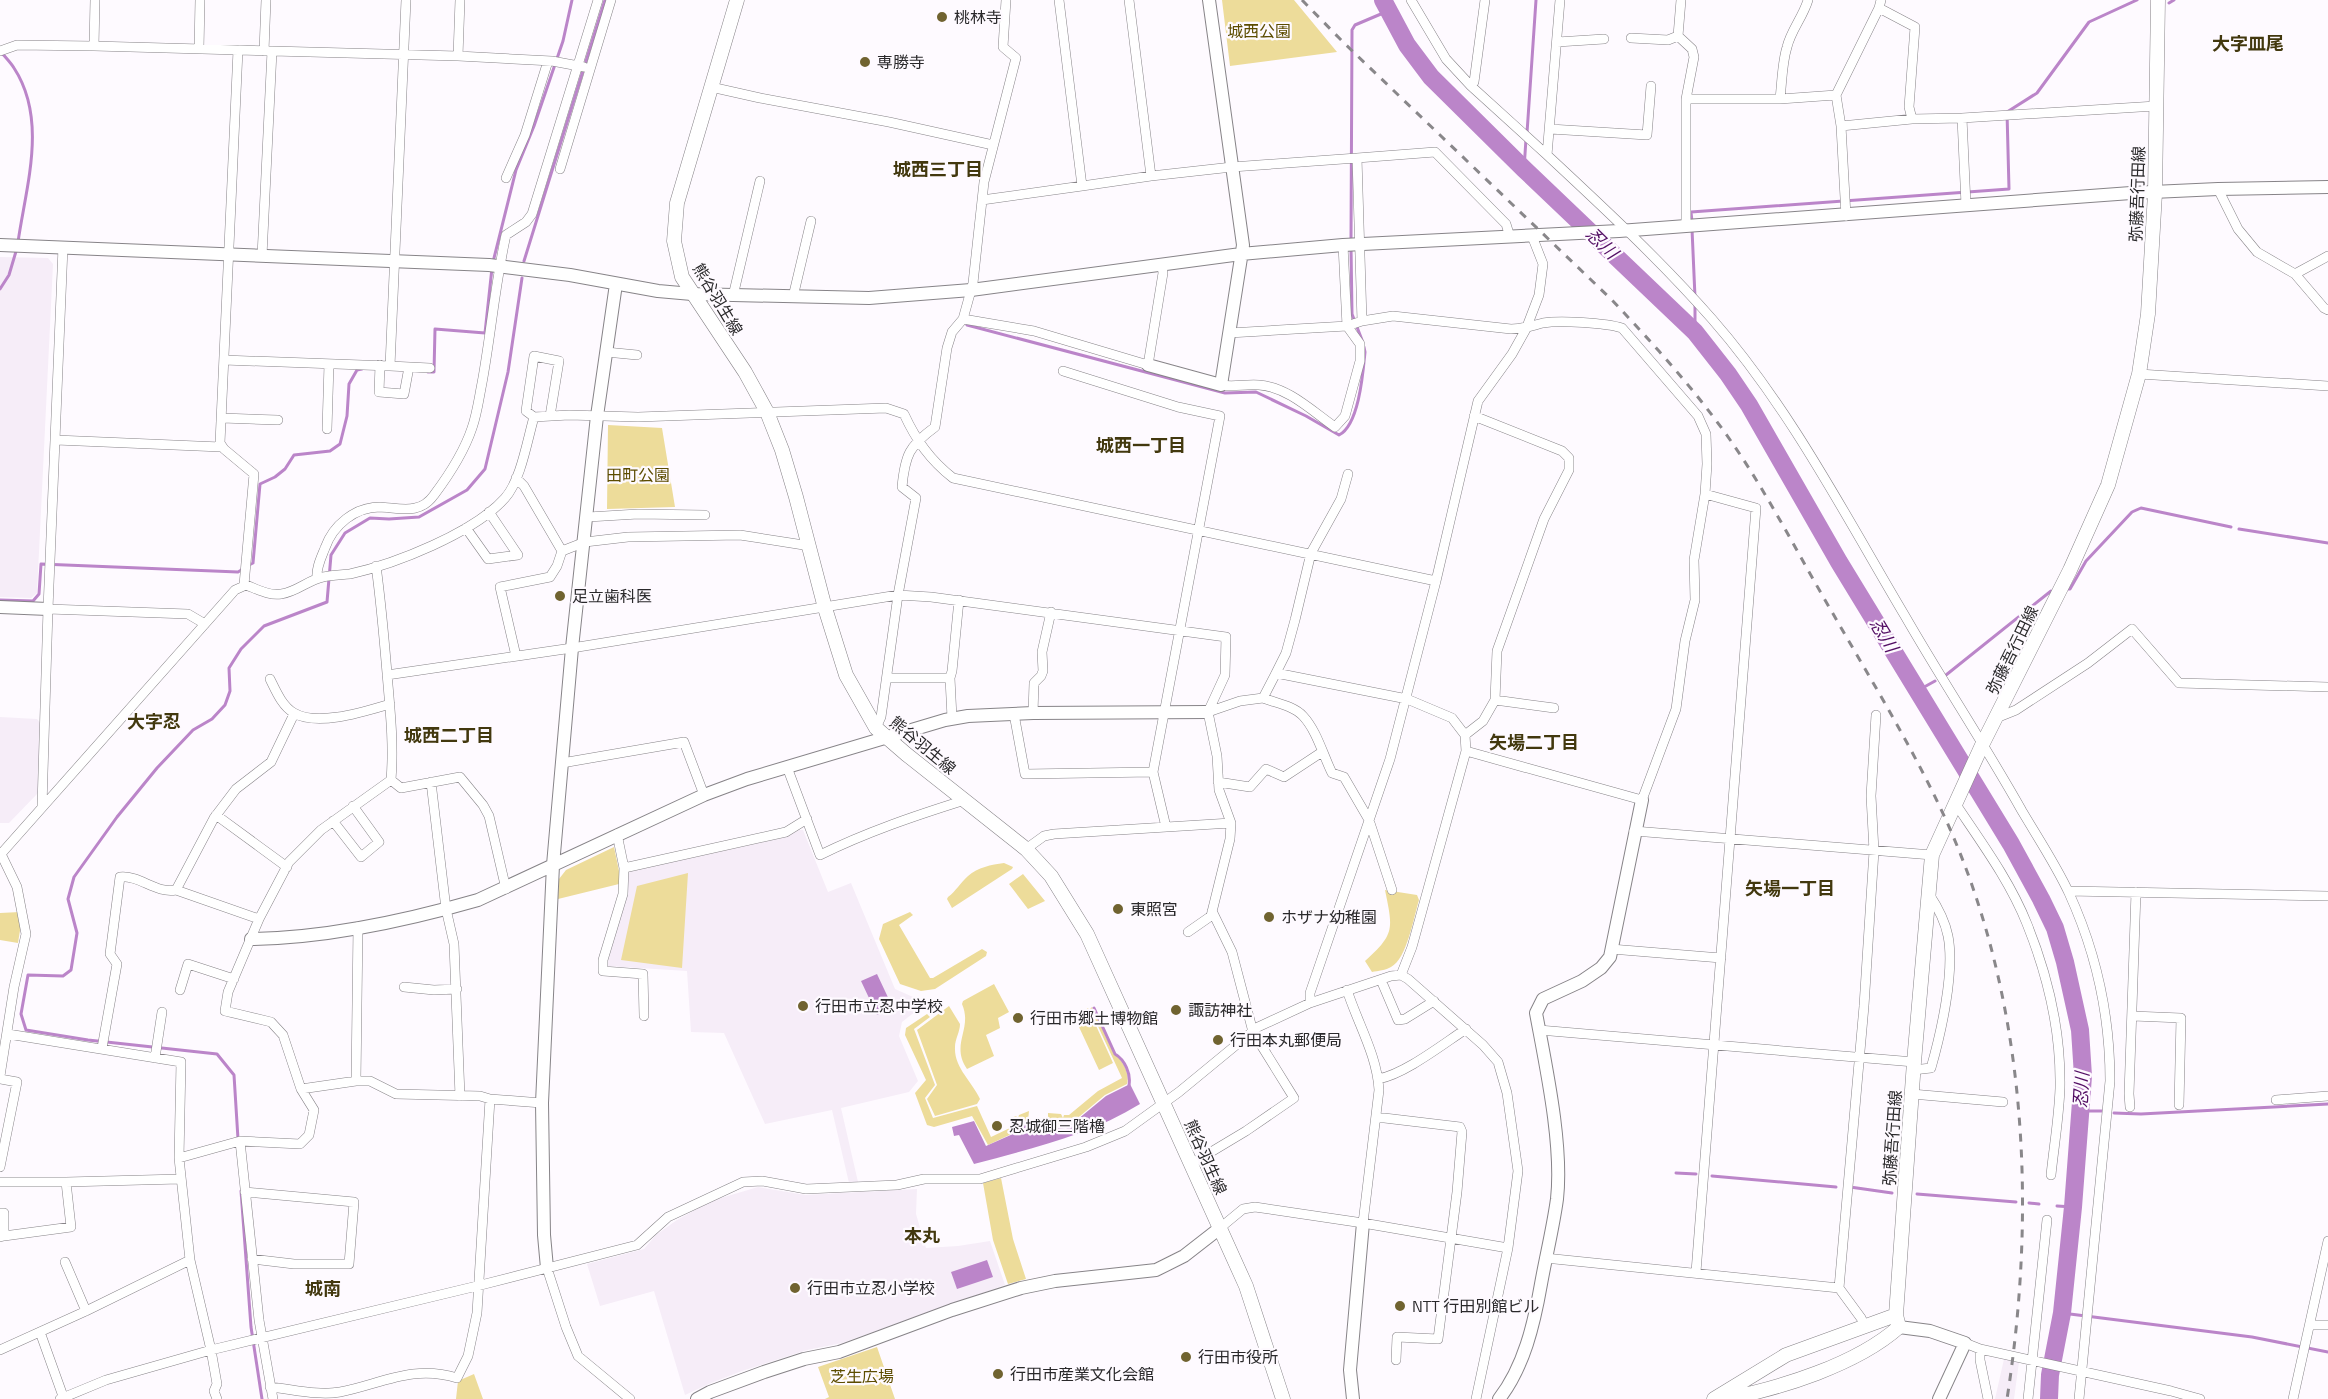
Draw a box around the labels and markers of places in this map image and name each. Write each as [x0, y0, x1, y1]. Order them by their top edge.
place label: 桃林寺 [954, 5, 1002, 29]
marker: 桃林寺 [935, 10, 949, 24]
place label: 専勝寺 [877, 50, 925, 74]
marker: 専勝寺 [858, 55, 872, 69]
place label: 足立歯科医 [572, 584, 652, 608]
marker: 足立歯科医 [553, 589, 567, 603]
place label: 東照宮 [1130, 897, 1178, 921]
marker: 東照宮 [1111, 902, 1125, 916]
place label: ホザナ幼稚園 [1281, 905, 1377, 929]
marker: ホザナ幼稚園 [1262, 910, 1276, 924]
place label: 行田市立忍中学校 [815, 994, 943, 1018]
place label: 諏訪神社 [1188, 998, 1252, 1022]
marker: 行田市立忍中学校 [796, 999, 810, 1013]
marker: 諏訪神社 [1169, 1003, 1183, 1017]
place label: 行田市郷土博物館 [1030, 1006, 1158, 1030]
marker: 行田市郷土博物館 [1011, 1011, 1025, 1025]
place label: 行田本丸郵便局 [1230, 1028, 1342, 1052]
marker: 行田本丸郵便局 [1211, 1033, 1225, 1047]
place label: 忍城御三階櫓 [1009, 1114, 1105, 1138]
marker: 忍城御三階櫓 [990, 1119, 1004, 1133]
place label: 行田市立忍小学校 [807, 1276, 935, 1300]
marker: 行田市立忍小学校 [788, 1281, 802, 1295]
place label: NTT 行田別館ビル [1412, 1294, 1539, 1318]
marker: NTT 行田別館ビル [1393, 1299, 1407, 1313]
place label: 行田市役所 [1198, 1345, 1278, 1369]
marker: 行田市役所 [1179, 1350, 1193, 1364]
place label: 行田市産業文化会館 [1010, 1362, 1154, 1386]
marker: 行田市産業文化会館 [991, 1367, 1005, 1381]

